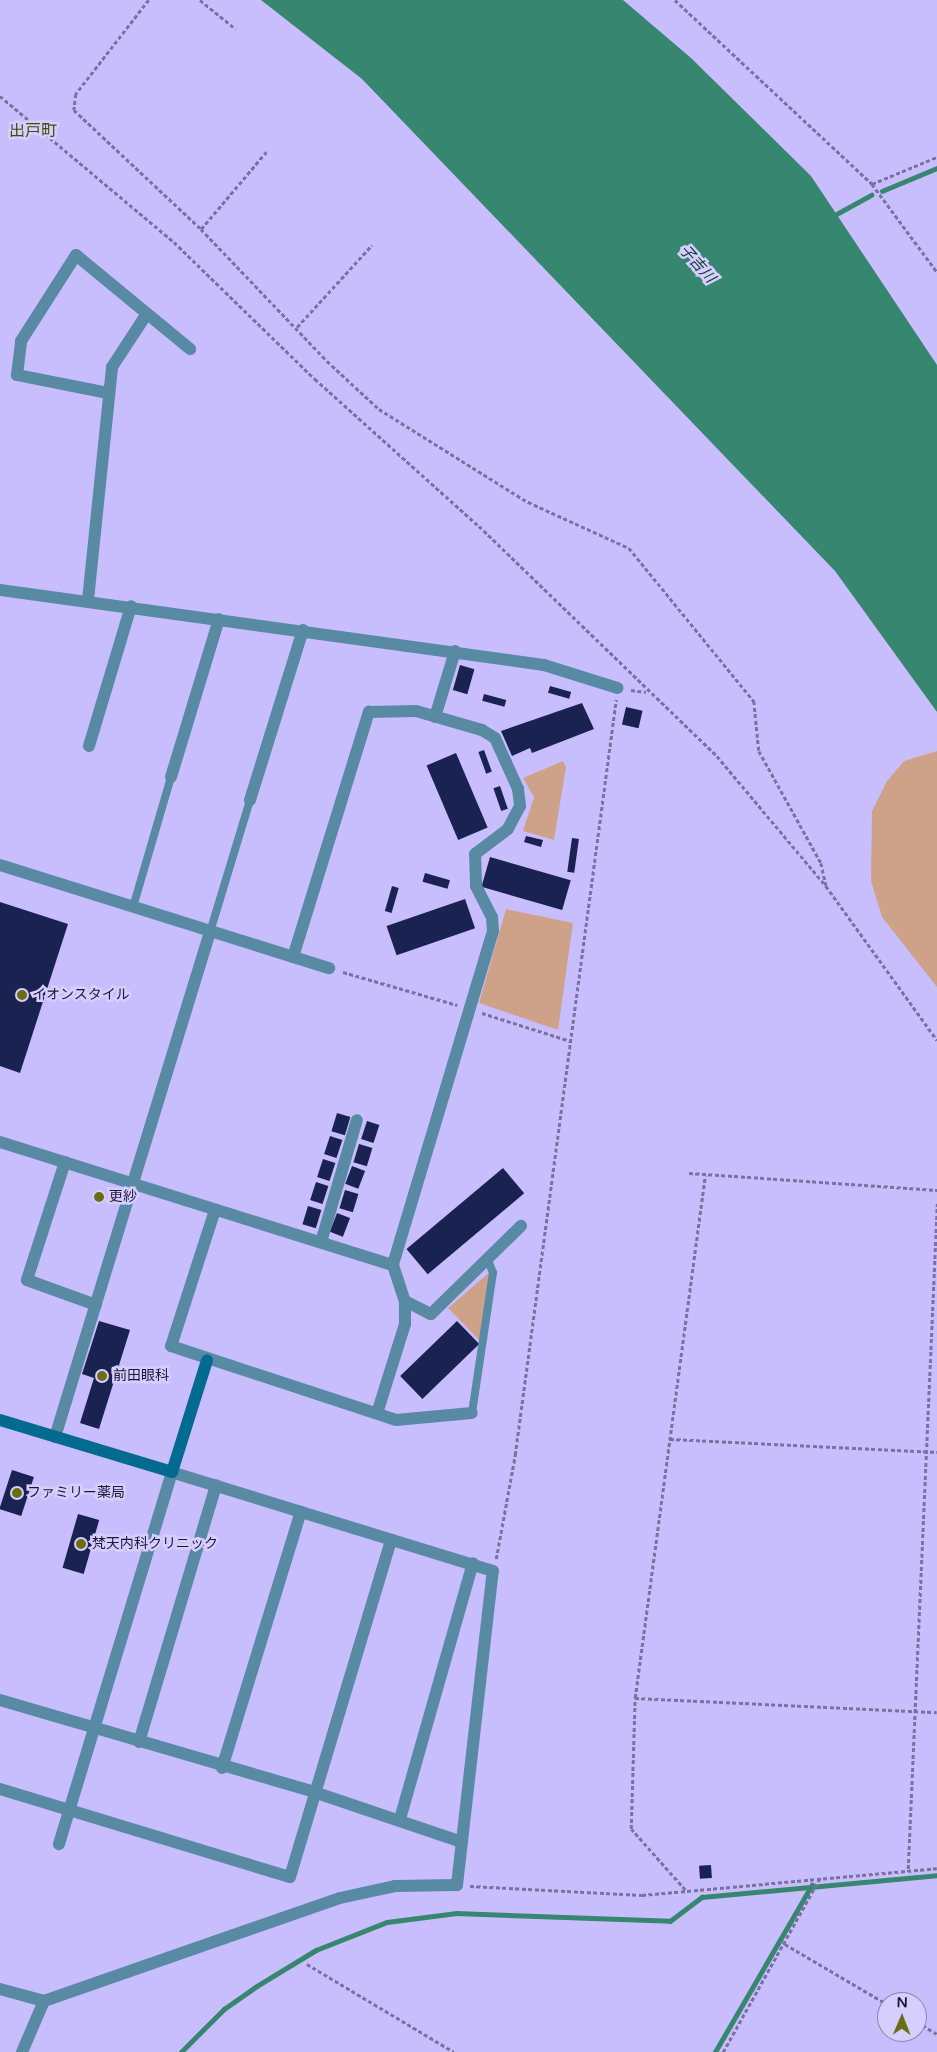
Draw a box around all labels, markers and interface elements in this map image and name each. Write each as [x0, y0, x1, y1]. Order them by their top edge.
district label: 出戸町 [9, 121, 57, 141]
water label: 子吉川 [675, 241, 719, 287]
place label: イオンスタイル [32, 987, 130, 1003]
marker: イオンスタイル [16, 989, 28, 1001]
place label: 更紗 [109, 1189, 137, 1205]
marker: 更紗 [93, 1191, 105, 1203]
place label: 前田眼科 [113, 1368, 169, 1384]
marker: 前田眼科 [95, 1369, 109, 1383]
place label: ファミリー薬局 [27, 1485, 125, 1501]
marker: ファミリー薬局 [11, 1487, 23, 1499]
place label: 梵天内科クリニック [92, 1536, 218, 1552]
marker: 梵天内科クリニック [74, 1537, 88, 1551]
north arrow [877, 1992, 927, 2042]
text: N [896, 1994, 908, 2011]

